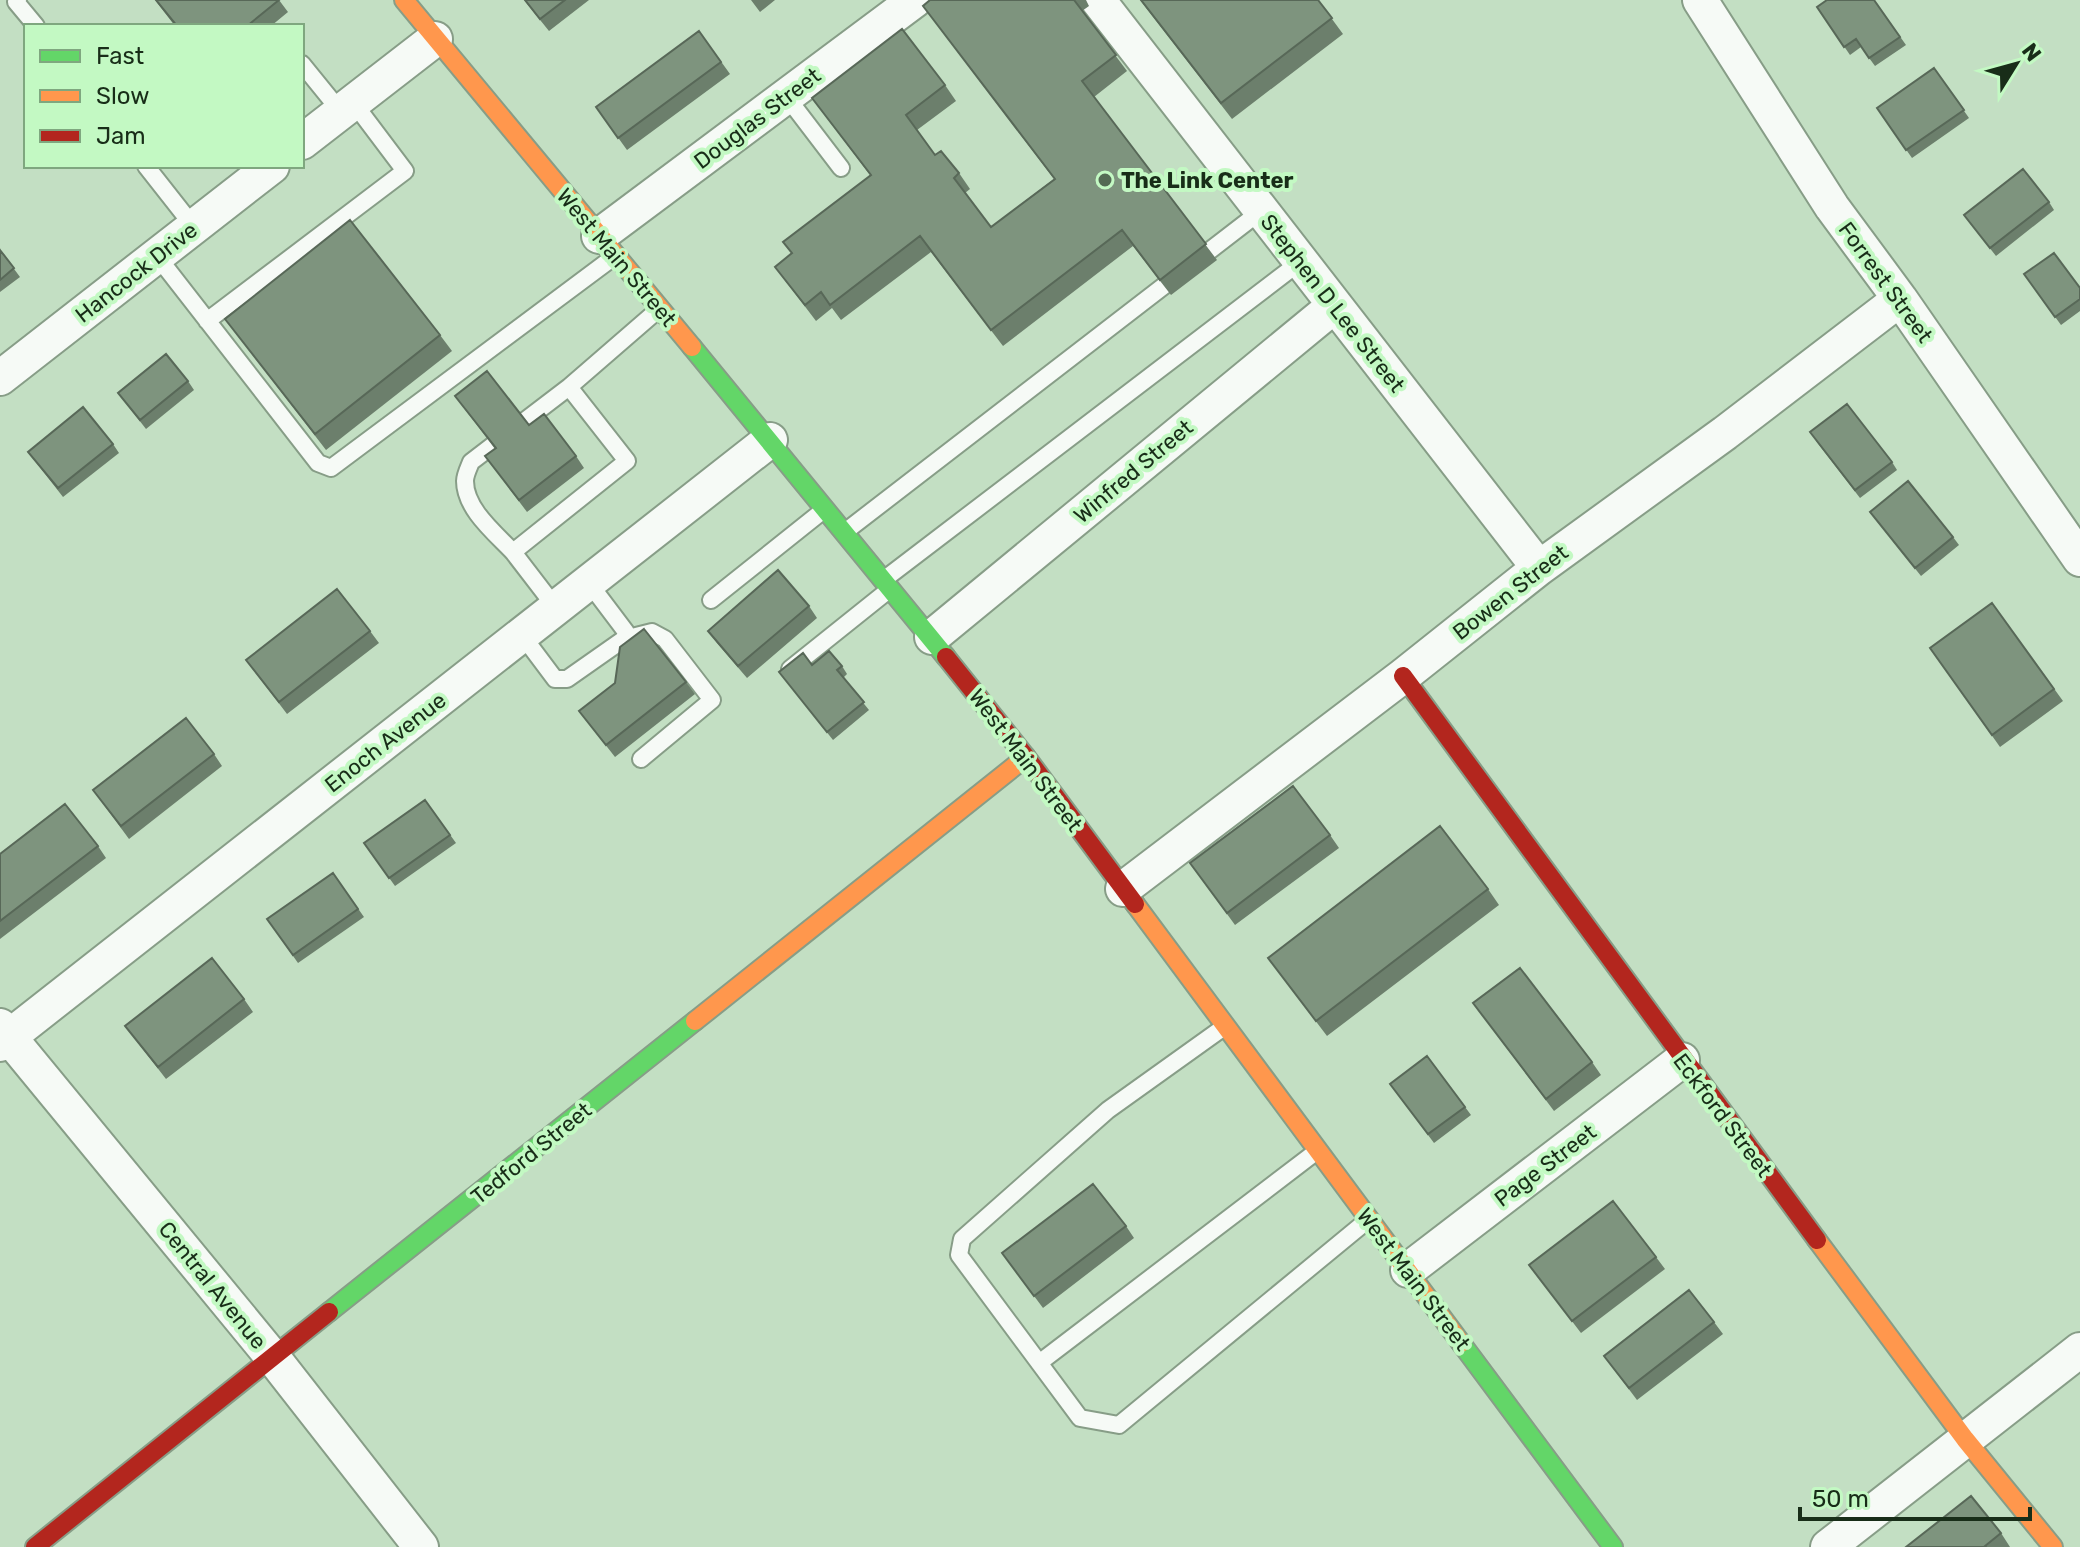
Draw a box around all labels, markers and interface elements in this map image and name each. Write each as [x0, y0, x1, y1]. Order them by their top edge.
legend [24, 24, 304, 168]
north arrow [1976, 24, 2056, 104]
text: N [2016, 38, 2047, 67]
text: Fast [96, 42, 144, 70]
street label: Douglas Street [689, 62, 826, 175]
text: Slow [96, 82, 149, 110]
text: Jam [96, 122, 146, 150]
place label: The Link Center [1121, 167, 1293, 194]
marker: The Link Center [1096, 171, 1114, 189]
street label: West Main Street [551, 183, 682, 332]
street label: Stephen D Lee Street [1255, 209, 1411, 398]
street label: Hancock Drive [70, 216, 203, 328]
street label: Forrest Street [1833, 217, 1939, 348]
street label: Winfred Street [1068, 414, 1199, 529]
street label: Bowen Street [1447, 539, 1574, 646]
street label: West Main Street [963, 684, 1088, 837]
street label: Enoch Avenue [319, 687, 451, 798]
street label: Eckford Street [1667, 1048, 1778, 1183]
street label: Tedford Street [466, 1096, 597, 1210]
street label: Page Street [1489, 1118, 1602, 1212]
street label: West Main Street [1351, 1203, 1476, 1356]
street label: Central Avenue [153, 1216, 272, 1355]
scale bar [1800, 1471, 2030, 1521]
text: 50 m [1812, 1485, 1869, 1513]

